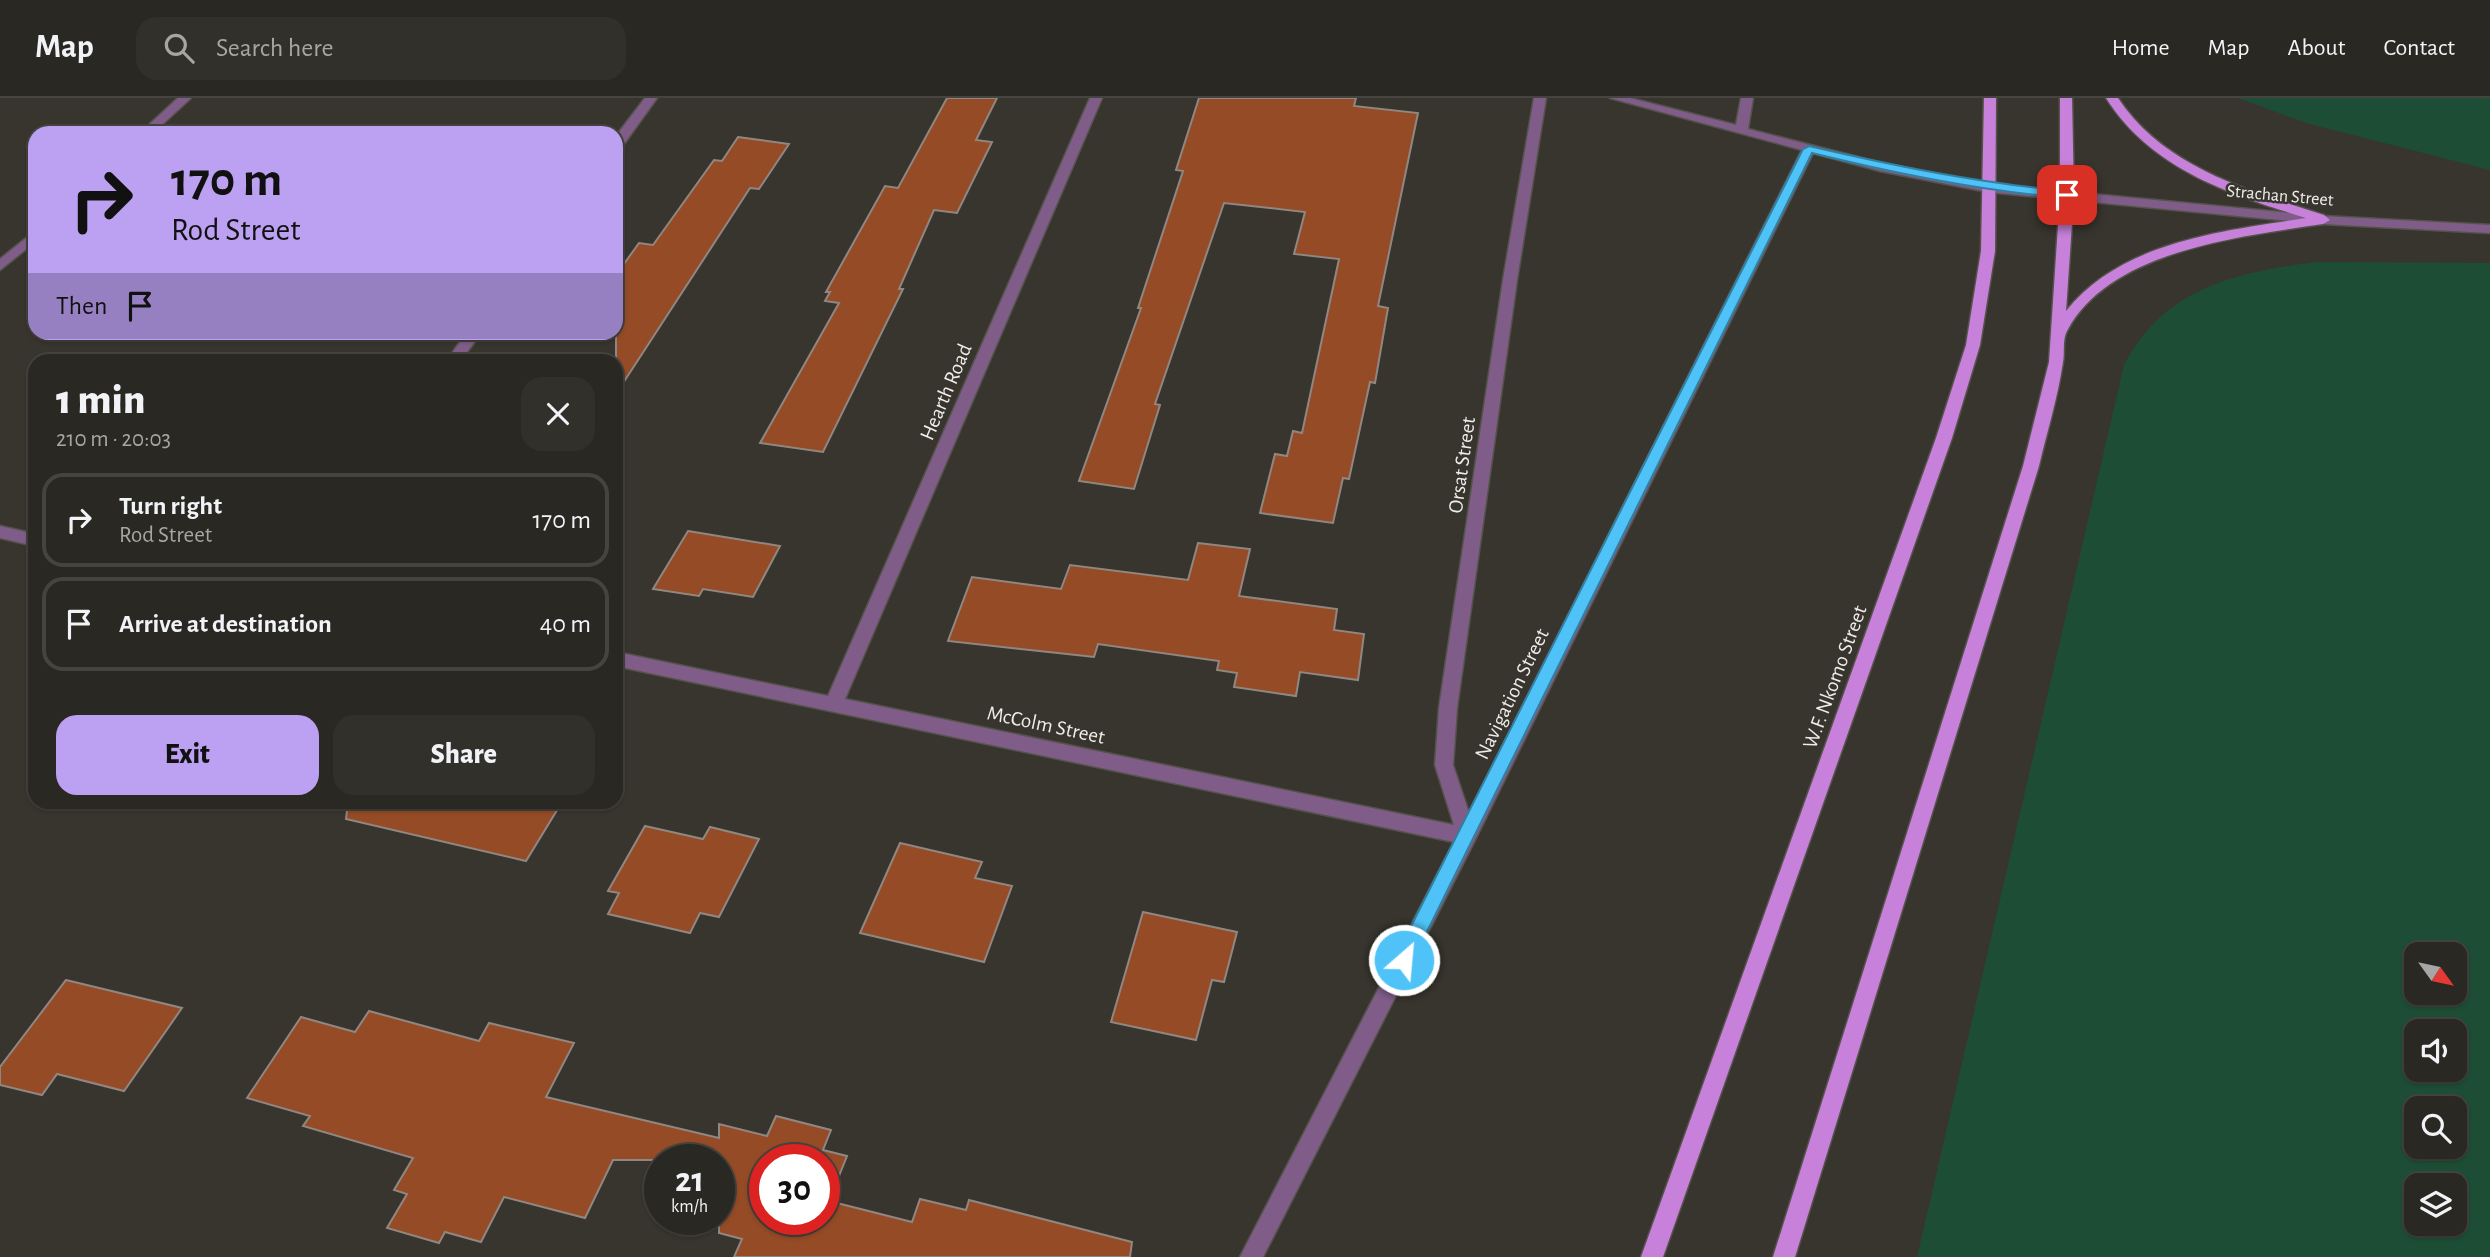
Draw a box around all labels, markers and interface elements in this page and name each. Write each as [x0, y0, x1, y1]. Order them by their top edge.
search box [136, 17, 626, 80]
icon: search [160, 29, 198, 67]
text: Map [35, 31, 94, 64]
text: Search here [216, 35, 334, 61]
text: Home [2112, 36, 2170, 60]
text: Map [2208, 36, 2250, 60]
text: About [2288, 36, 2345, 60]
text: Contact [2383, 36, 2455, 60]
icon: right [56, 154, 147, 245]
text: 170 m [171, 156, 282, 205]
pin [2037, 165, 2097, 225]
icon: arrive [2048, 176, 2086, 214]
street label: Strachan Street [2226, 182, 2334, 210]
text: Rod Street [171, 214, 301, 246]
icon: arrive [121, 287, 159, 325]
text: Then [56, 293, 107, 319]
street label: Hearth Road [916, 340, 976, 443]
button: close [521, 377, 595, 451]
text: 1 min [56, 379, 145, 421]
street label: Orsat Street [1445, 415, 1479, 515]
text: 210 m · 20:03 [56, 428, 171, 451]
text: Turn right [119, 493, 222, 519]
icon: right [60, 501, 98, 539]
text: 170 m [532, 507, 591, 533]
text: Rod Street [119, 524, 212, 547]
street label: W.F. Nkomo Street [1799, 602, 1871, 751]
icon: arrive [60, 605, 98, 643]
text: Arrive at destination [119, 611, 332, 637]
text: 40 m [540, 611, 591, 637]
street label: Navigation Street [1471, 625, 1553, 763]
street label: McColm Street [985, 702, 1107, 748]
button: Exit [56, 715, 319, 795]
button: Share [333, 715, 595, 795]
position arrow [1367, 923, 1441, 997]
north arrow [2404, 942, 2468, 1004]
map controls [2404, 942, 2467, 1236]
button: sound [2404, 1019, 2467, 1082]
button: search [2404, 1096, 2467, 1159]
speed limit sign: 30 [749, 1144, 840, 1235]
text: 21 [675, 1163, 704, 1198]
button: layers [2404, 1173, 2467, 1236]
text: km/h [671, 1198, 708, 1216]

